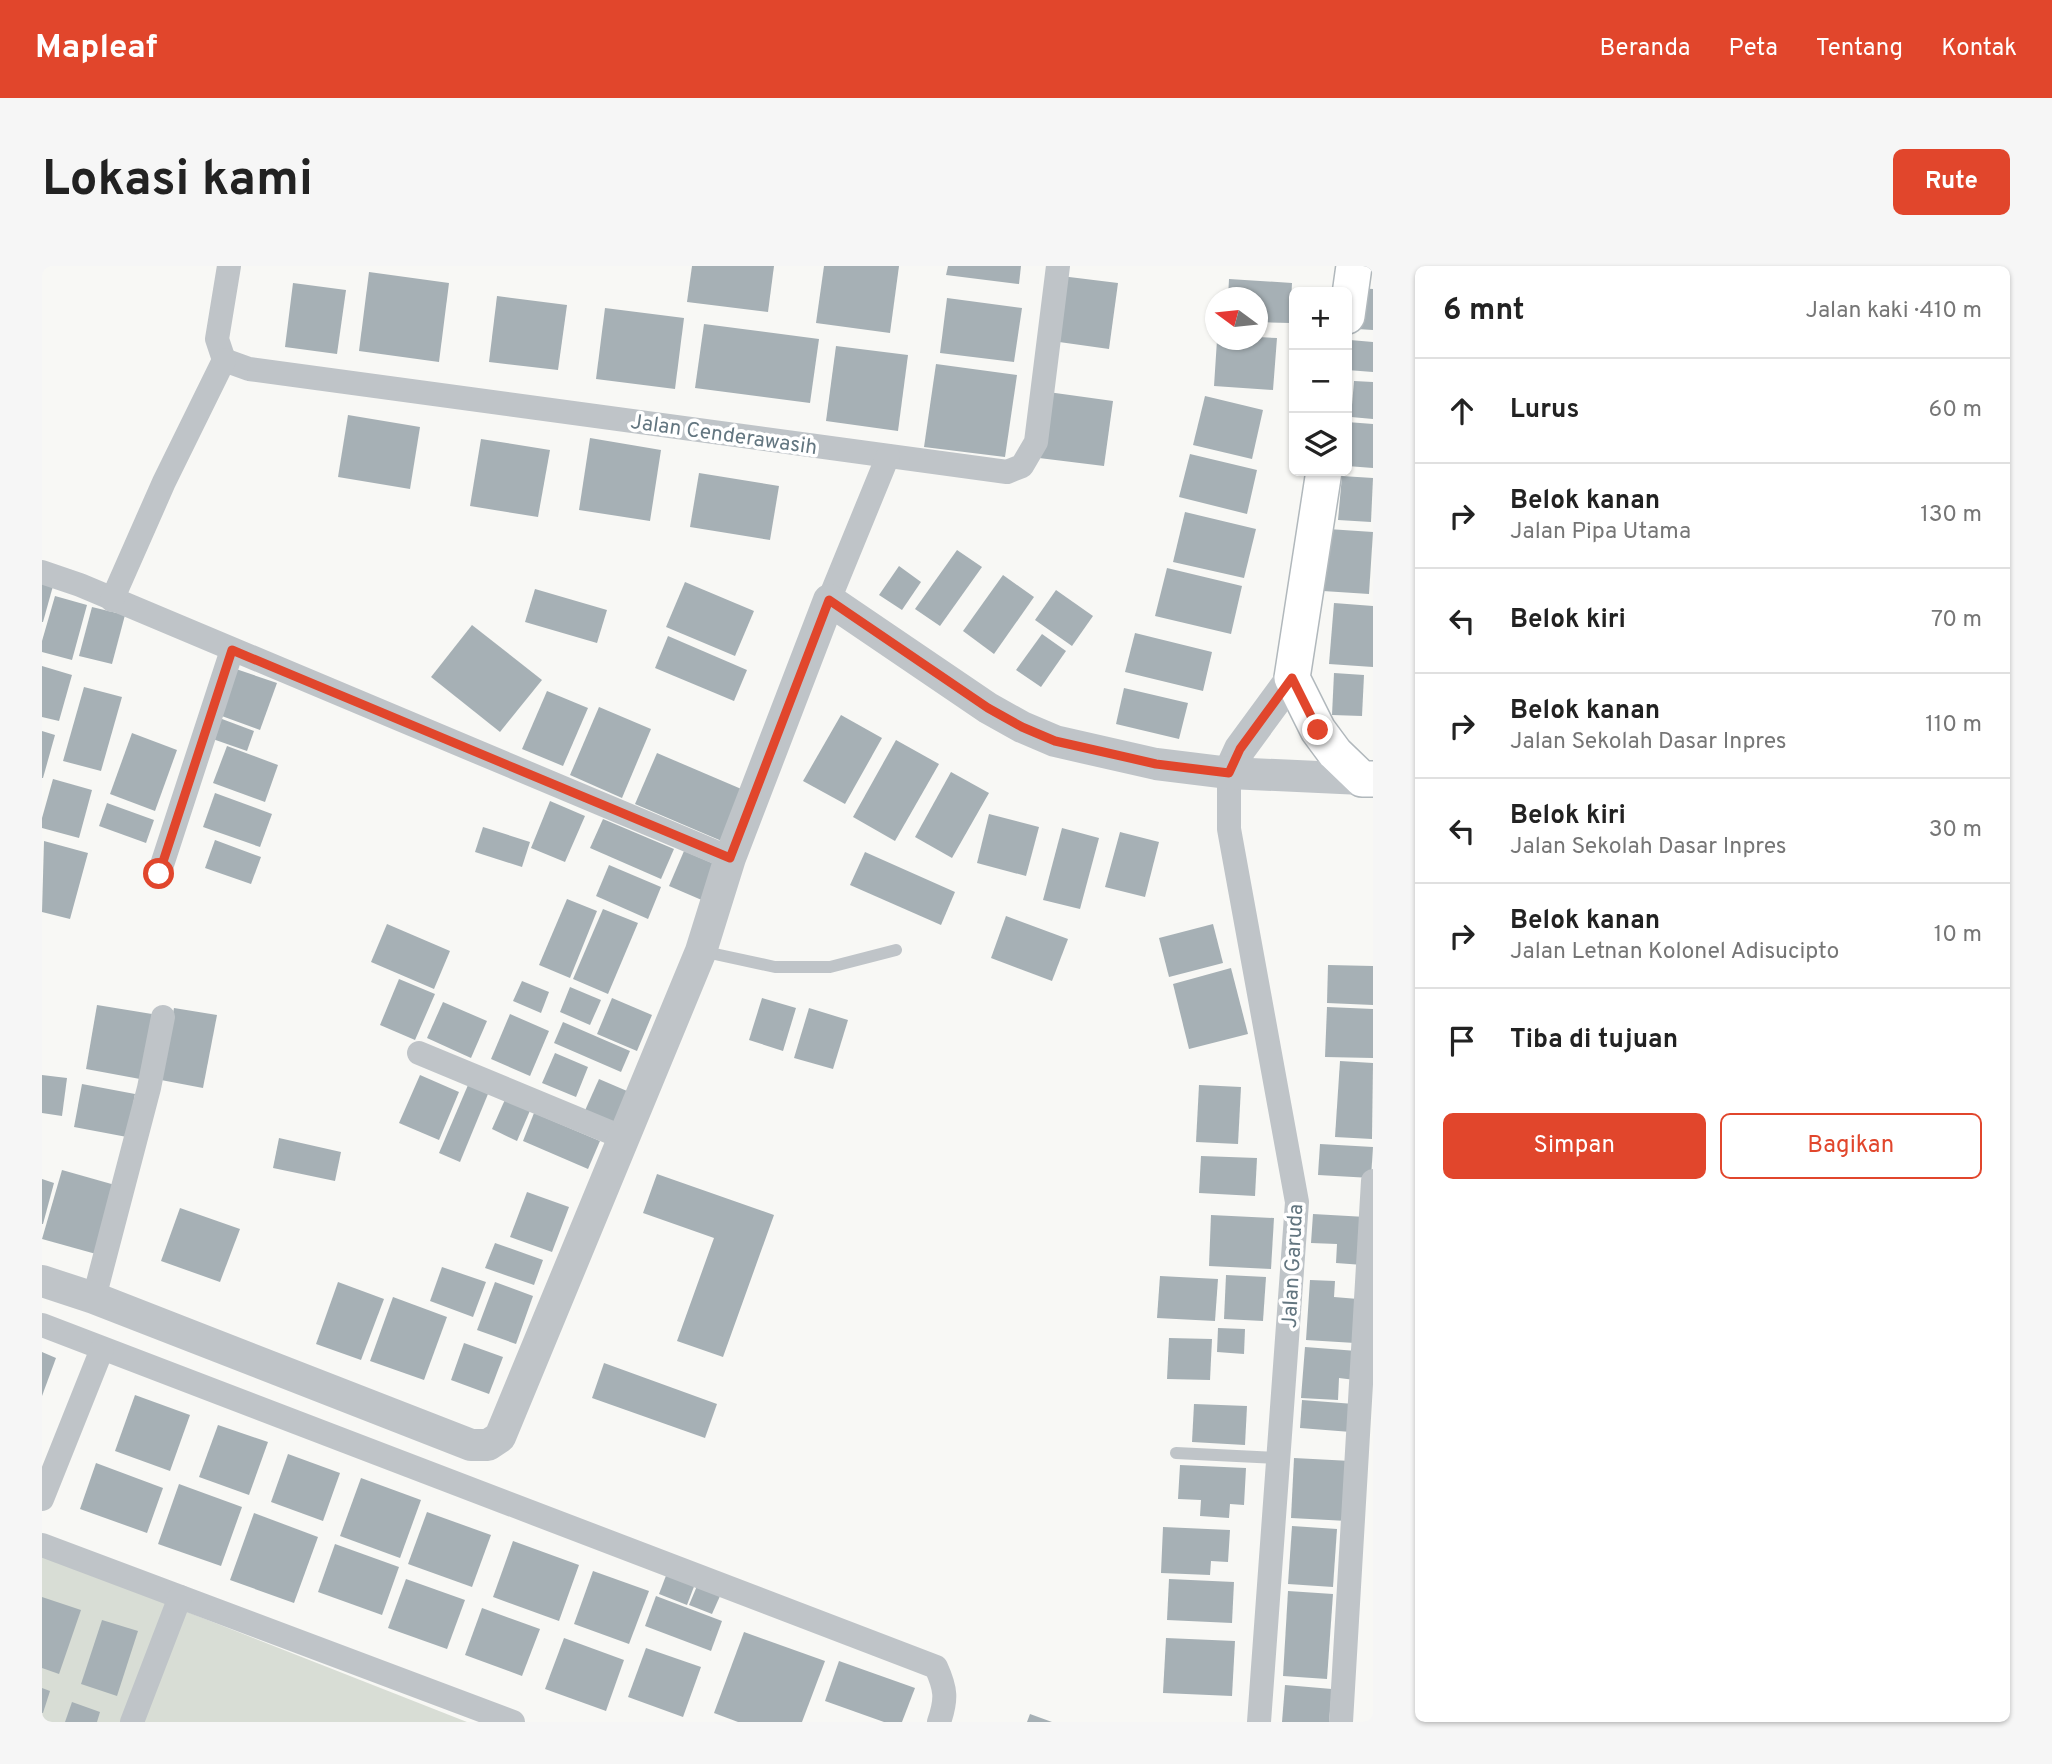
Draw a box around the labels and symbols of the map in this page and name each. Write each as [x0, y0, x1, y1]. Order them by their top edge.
north arrow [1205, 287, 1268, 350]
street label: Jalan Cenderawasih [629, 409, 819, 462]
route end [1302, 714, 1333, 745]
route start [143, 858, 174, 889]
street label: Jalan Garuda [1277, 1203, 1310, 1329]

